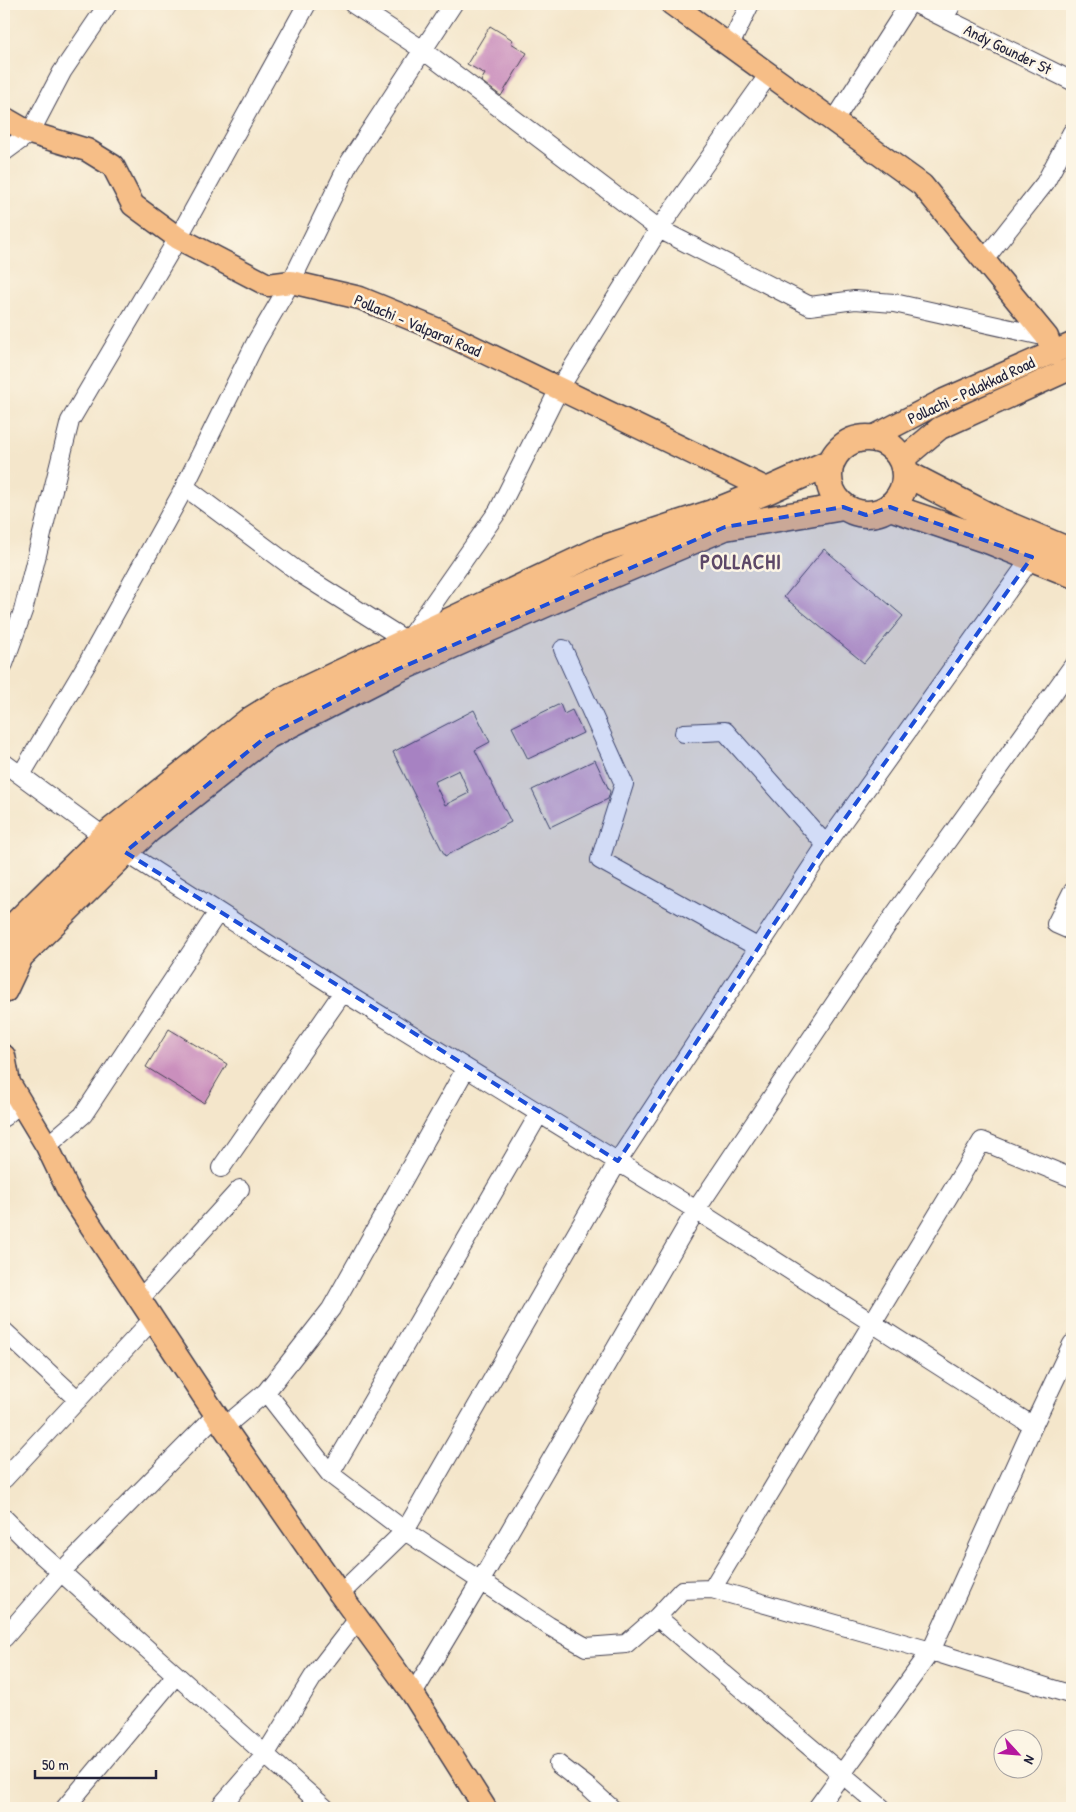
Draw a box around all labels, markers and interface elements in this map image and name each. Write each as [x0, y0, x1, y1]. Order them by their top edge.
street label: Andy Gounder St [961, 18, 1056, 80]
street label: Pollachi - Valparai Road [351, 288, 485, 362]
street label: Pollachi - Palakkad Road [904, 351, 1038, 429]
district label: POLLACHI [700, 547, 782, 576]
north arrow [994, 1730, 1044, 1780]
scale bar [35, 1747, 156, 1779]
text: N [1020, 1752, 1040, 1768]
text: 50 m [42, 1754, 69, 1775]

